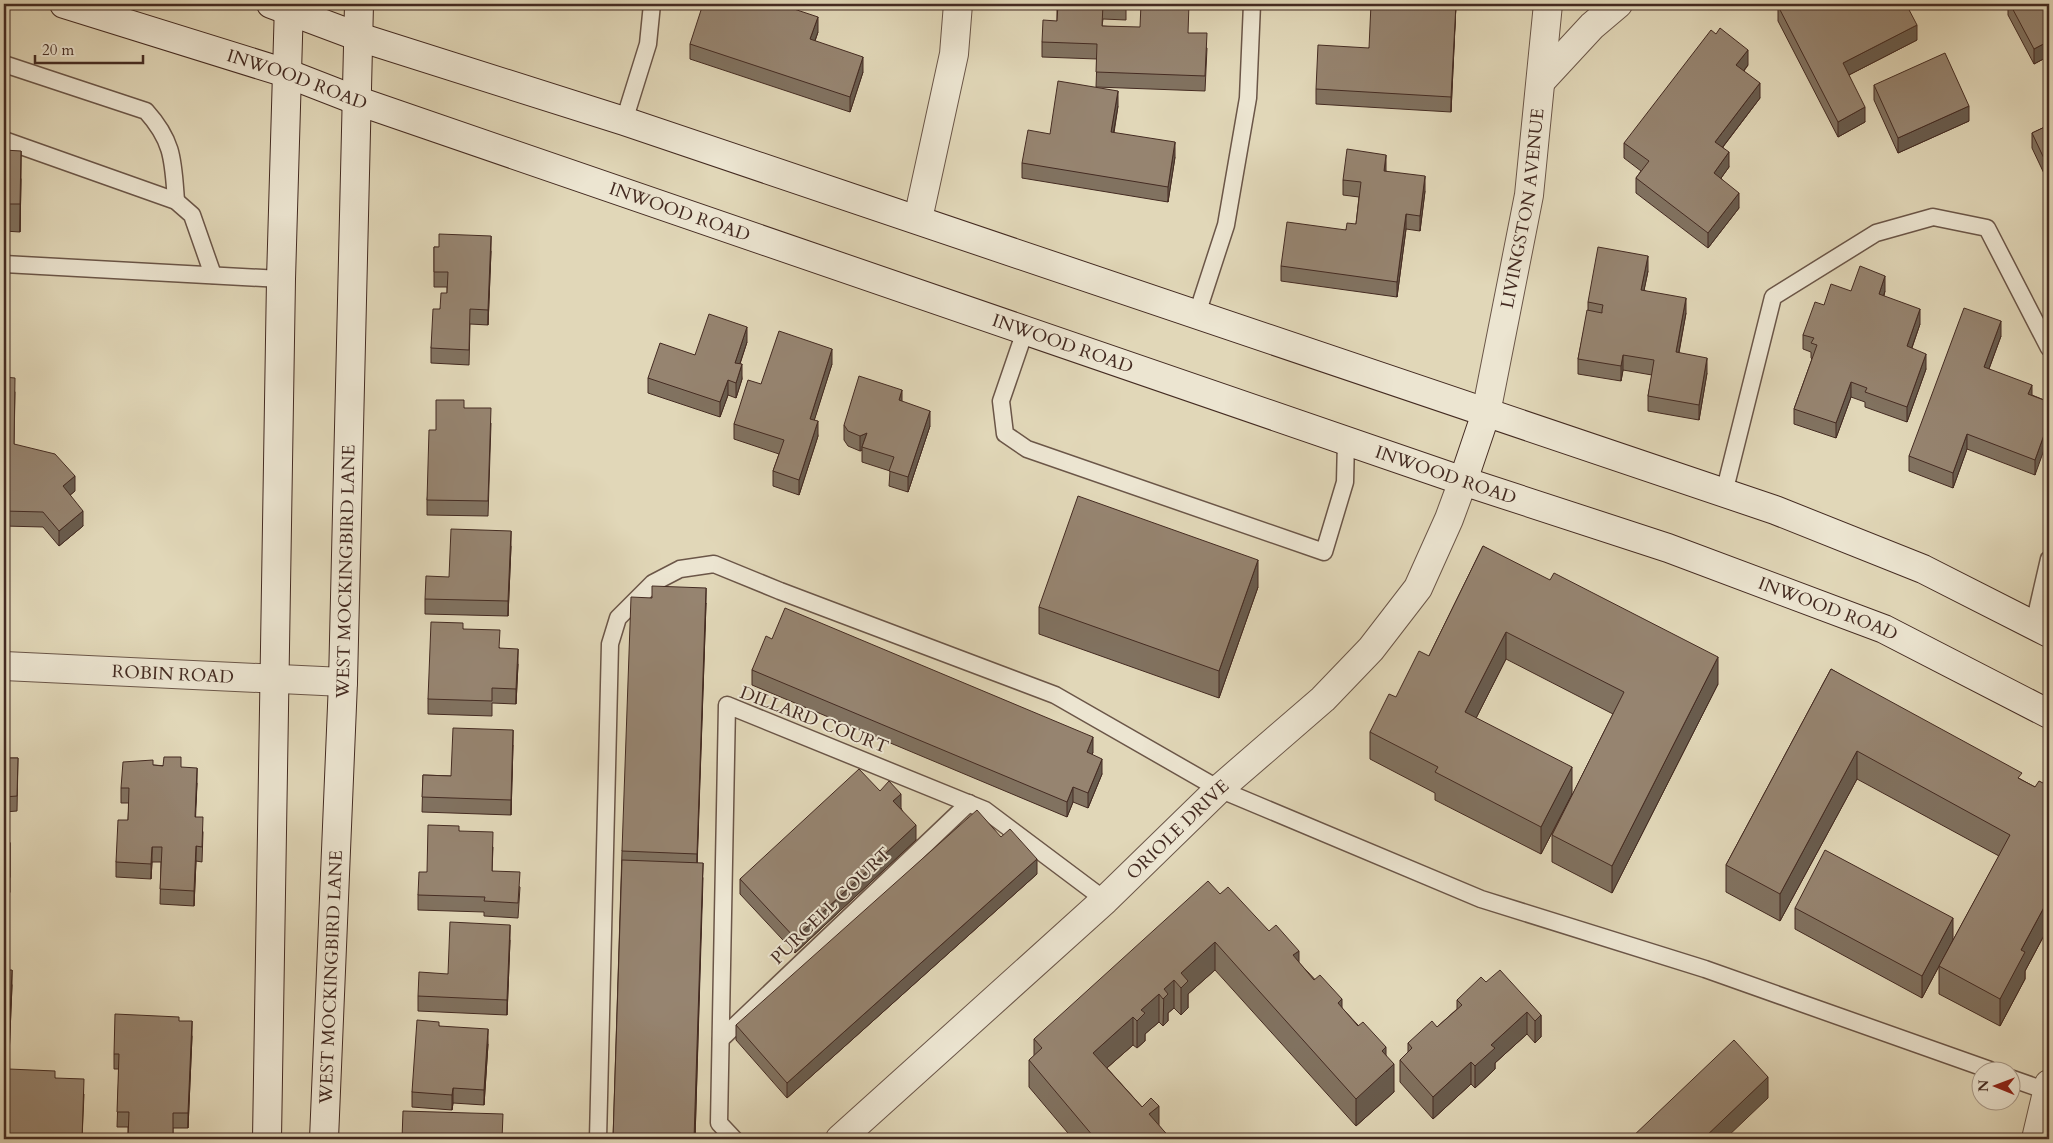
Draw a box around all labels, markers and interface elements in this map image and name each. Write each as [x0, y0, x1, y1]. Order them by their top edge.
scale bar [35, 32, 142, 64]
text: 20 m [42, 40, 74, 60]
street label: INWOOD ROAD [224, 43, 371, 116]
street label: LIVINGSTON AVENUE [1494, 107, 1550, 311]
street label: INWOOD ROAD [606, 176, 754, 247]
street label: INWOOD ROAD [989, 308, 1137, 379]
street label: INWOOD ROAD [1372, 439, 1520, 510]
street label: WEST MOCKINGBIRD LANE [330, 444, 361, 700]
street label: INWOOD ROAD [1755, 570, 1902, 647]
street label: ROBIN ROAD [111, 659, 234, 689]
street label: DILLARD COURT [736, 680, 892, 760]
street label: ORIOLE DRIVE [1121, 774, 1234, 885]
street label: PURCELL COURT [765, 842, 897, 970]
street label: WEST MOCKINGBIRD LANE [313, 850, 348, 1106]
north arrow [1970, 1060, 2020, 1110]
text: N [1974, 1080, 1993, 1092]

